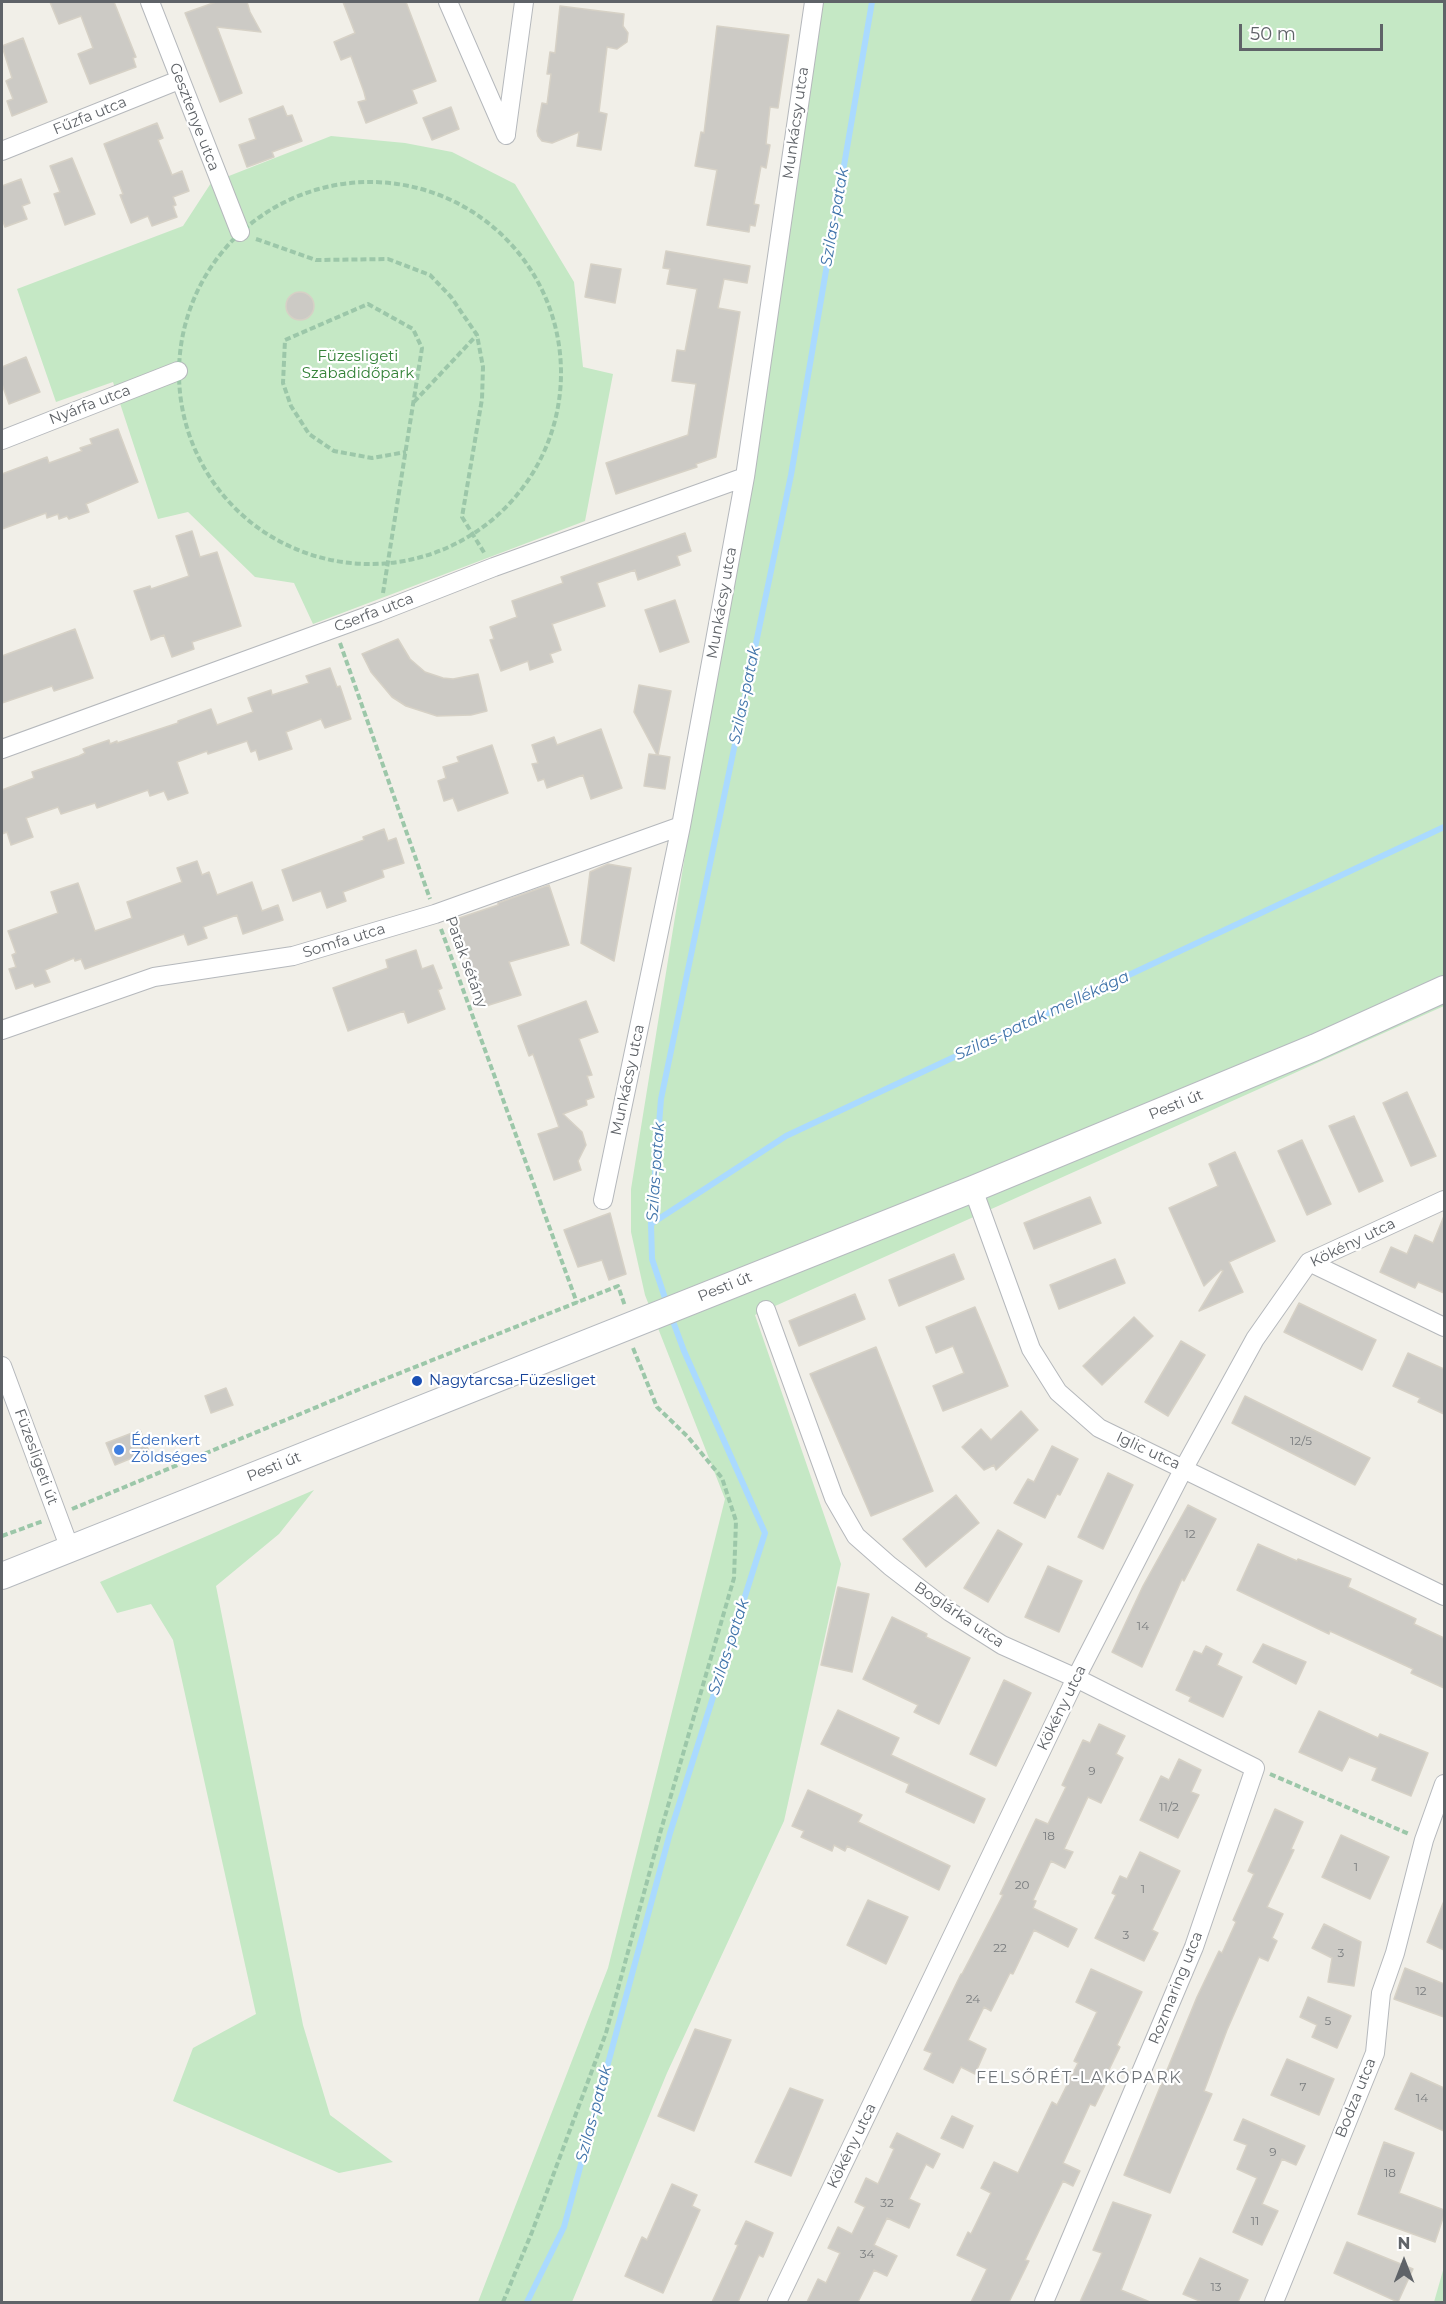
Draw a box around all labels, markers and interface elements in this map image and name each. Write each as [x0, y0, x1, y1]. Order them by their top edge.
scale bar [1242, 12, 1386, 50]
text: 50 m [1250, 23, 1296, 45]
street label: Gesztenye utca [165, 60, 223, 174]
street label: Munkácsy utca [779, 66, 813, 180]
street label: Fűzfa utca [51, 93, 129, 139]
water label: Szilas-patak [817, 166, 853, 268]
park label: Füzesligeti Szabadidőpark [302, 348, 414, 383]
street label: Nyárfa utca [47, 381, 133, 429]
street label: Munkácsy utca [703, 546, 741, 660]
street label: Cserfa utca [332, 590, 416, 636]
water label: Szilas-patak [725, 644, 765, 746]
street label: Patak sétány [441, 914, 491, 1010]
street label: Somfa utca [301, 920, 387, 962]
water label: Szilas-patak mellékága [952, 967, 1132, 1065]
street label: Munkácsy utca [607, 1023, 649, 1137]
street label: Pesti út [1146, 1086, 1206, 1124]
water label: Szilas-patak [643, 1122, 669, 1222]
street label: Kökény utca [1307, 1215, 1399, 1271]
street label: Pesti út [695, 1268, 755, 1306]
place label: Nagytarcsa-Füzesliget [429, 1372, 596, 1390]
marker: Nagytarcsa-Füzesliget [410, 1374, 424, 1388]
street label: Füzesligeti út [10, 1407, 62, 1507]
street label: Iglic utca [1113, 1428, 1183, 1474]
place label: Édenkert Zöldséges [131, 1432, 207, 1467]
house number: 12/5 [1290, 1434, 1312, 1448]
marker: Édenkert Zöldséges [112, 1443, 126, 1457]
street label: Pesti út [244, 1448, 304, 1486]
house number: 12 [1184, 1527, 1196, 1541]
street label: Boglárka utca [911, 1578, 1007, 1652]
water label: Szilas-patak [704, 1597, 754, 1697]
house number: 14 [1137, 1619, 1149, 1633]
street label: Kökény utca [1034, 1662, 1090, 1754]
house number: 9 [1088, 1764, 1096, 1778]
house number: 11/2 [1159, 1800, 1179, 1814]
house number: 18 [1043, 1829, 1055, 1843]
house number: 1 [1354, 1860, 1358, 1874]
house number: 20 [1015, 1878, 1029, 1892]
house number: 1 [1141, 1882, 1145, 1896]
house number: 3 [1123, 1928, 1129, 1942]
street label: Rozmaring utca [1145, 1929, 1207, 2047]
house number: 22 [993, 1941, 1007, 1955]
house number: 3 [1338, 1946, 1344, 1960]
house number: 12 [1415, 1984, 1427, 1998]
house number: 24 [966, 1992, 980, 2006]
house number: 5 [1325, 2014, 1331, 2028]
street label: Bodza utca [1332, 2055, 1380, 2141]
water label: Szilas-patak [572, 2063, 616, 2165]
district label: FELSŐRÉT-LAKÓPARK [976, 2068, 1182, 2088]
house number: 7 [1299, 2080, 1307, 2094]
house number: 14 [1416, 2091, 1428, 2105]
street label: Kökény utca [824, 2100, 880, 2192]
house number: 9 [1269, 2145, 1277, 2159]
house number: 18 [1384, 2166, 1396, 2180]
house number: 32 [880, 2196, 894, 2210]
house number: 11 [1251, 2214, 1259, 2228]
north arrow [1374, 2232, 1434, 2292]
text: N [1398, 2234, 1410, 2253]
house number: 34 [860, 2247, 874, 2261]
house number: 13 [1210, 2280, 1222, 2294]

